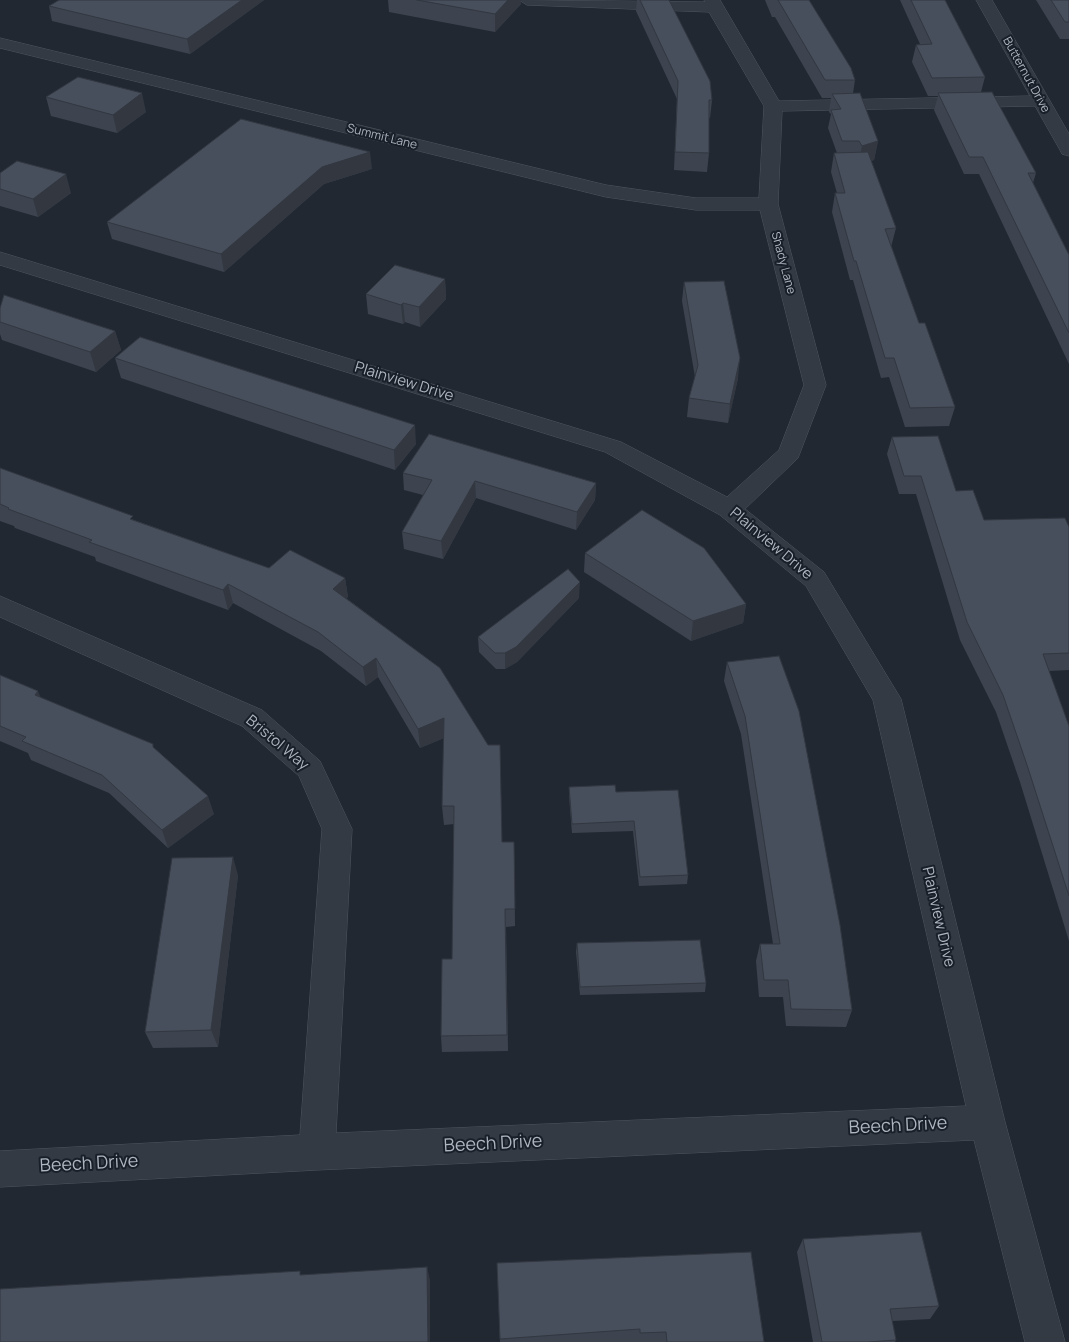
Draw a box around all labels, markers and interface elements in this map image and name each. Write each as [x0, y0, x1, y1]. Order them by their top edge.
street label: Butternut Drive [999, 35, 1053, 115]
street label: Summit Lane [345, 121, 419, 153]
street label: Shady Lane [768, 230, 798, 296]
street label: Plainview Drive [352, 358, 456, 406]
street label: Plainview Drive [726, 504, 816, 584]
street label: Bristol Way [242, 712, 312, 774]
street label: Plainview Drive [918, 865, 958, 969]
street label: Beech Drive [848, 1113, 948, 1139]
street label: Beech Drive [443, 1131, 543, 1157]
street label: Beech Drive [39, 1151, 139, 1177]

